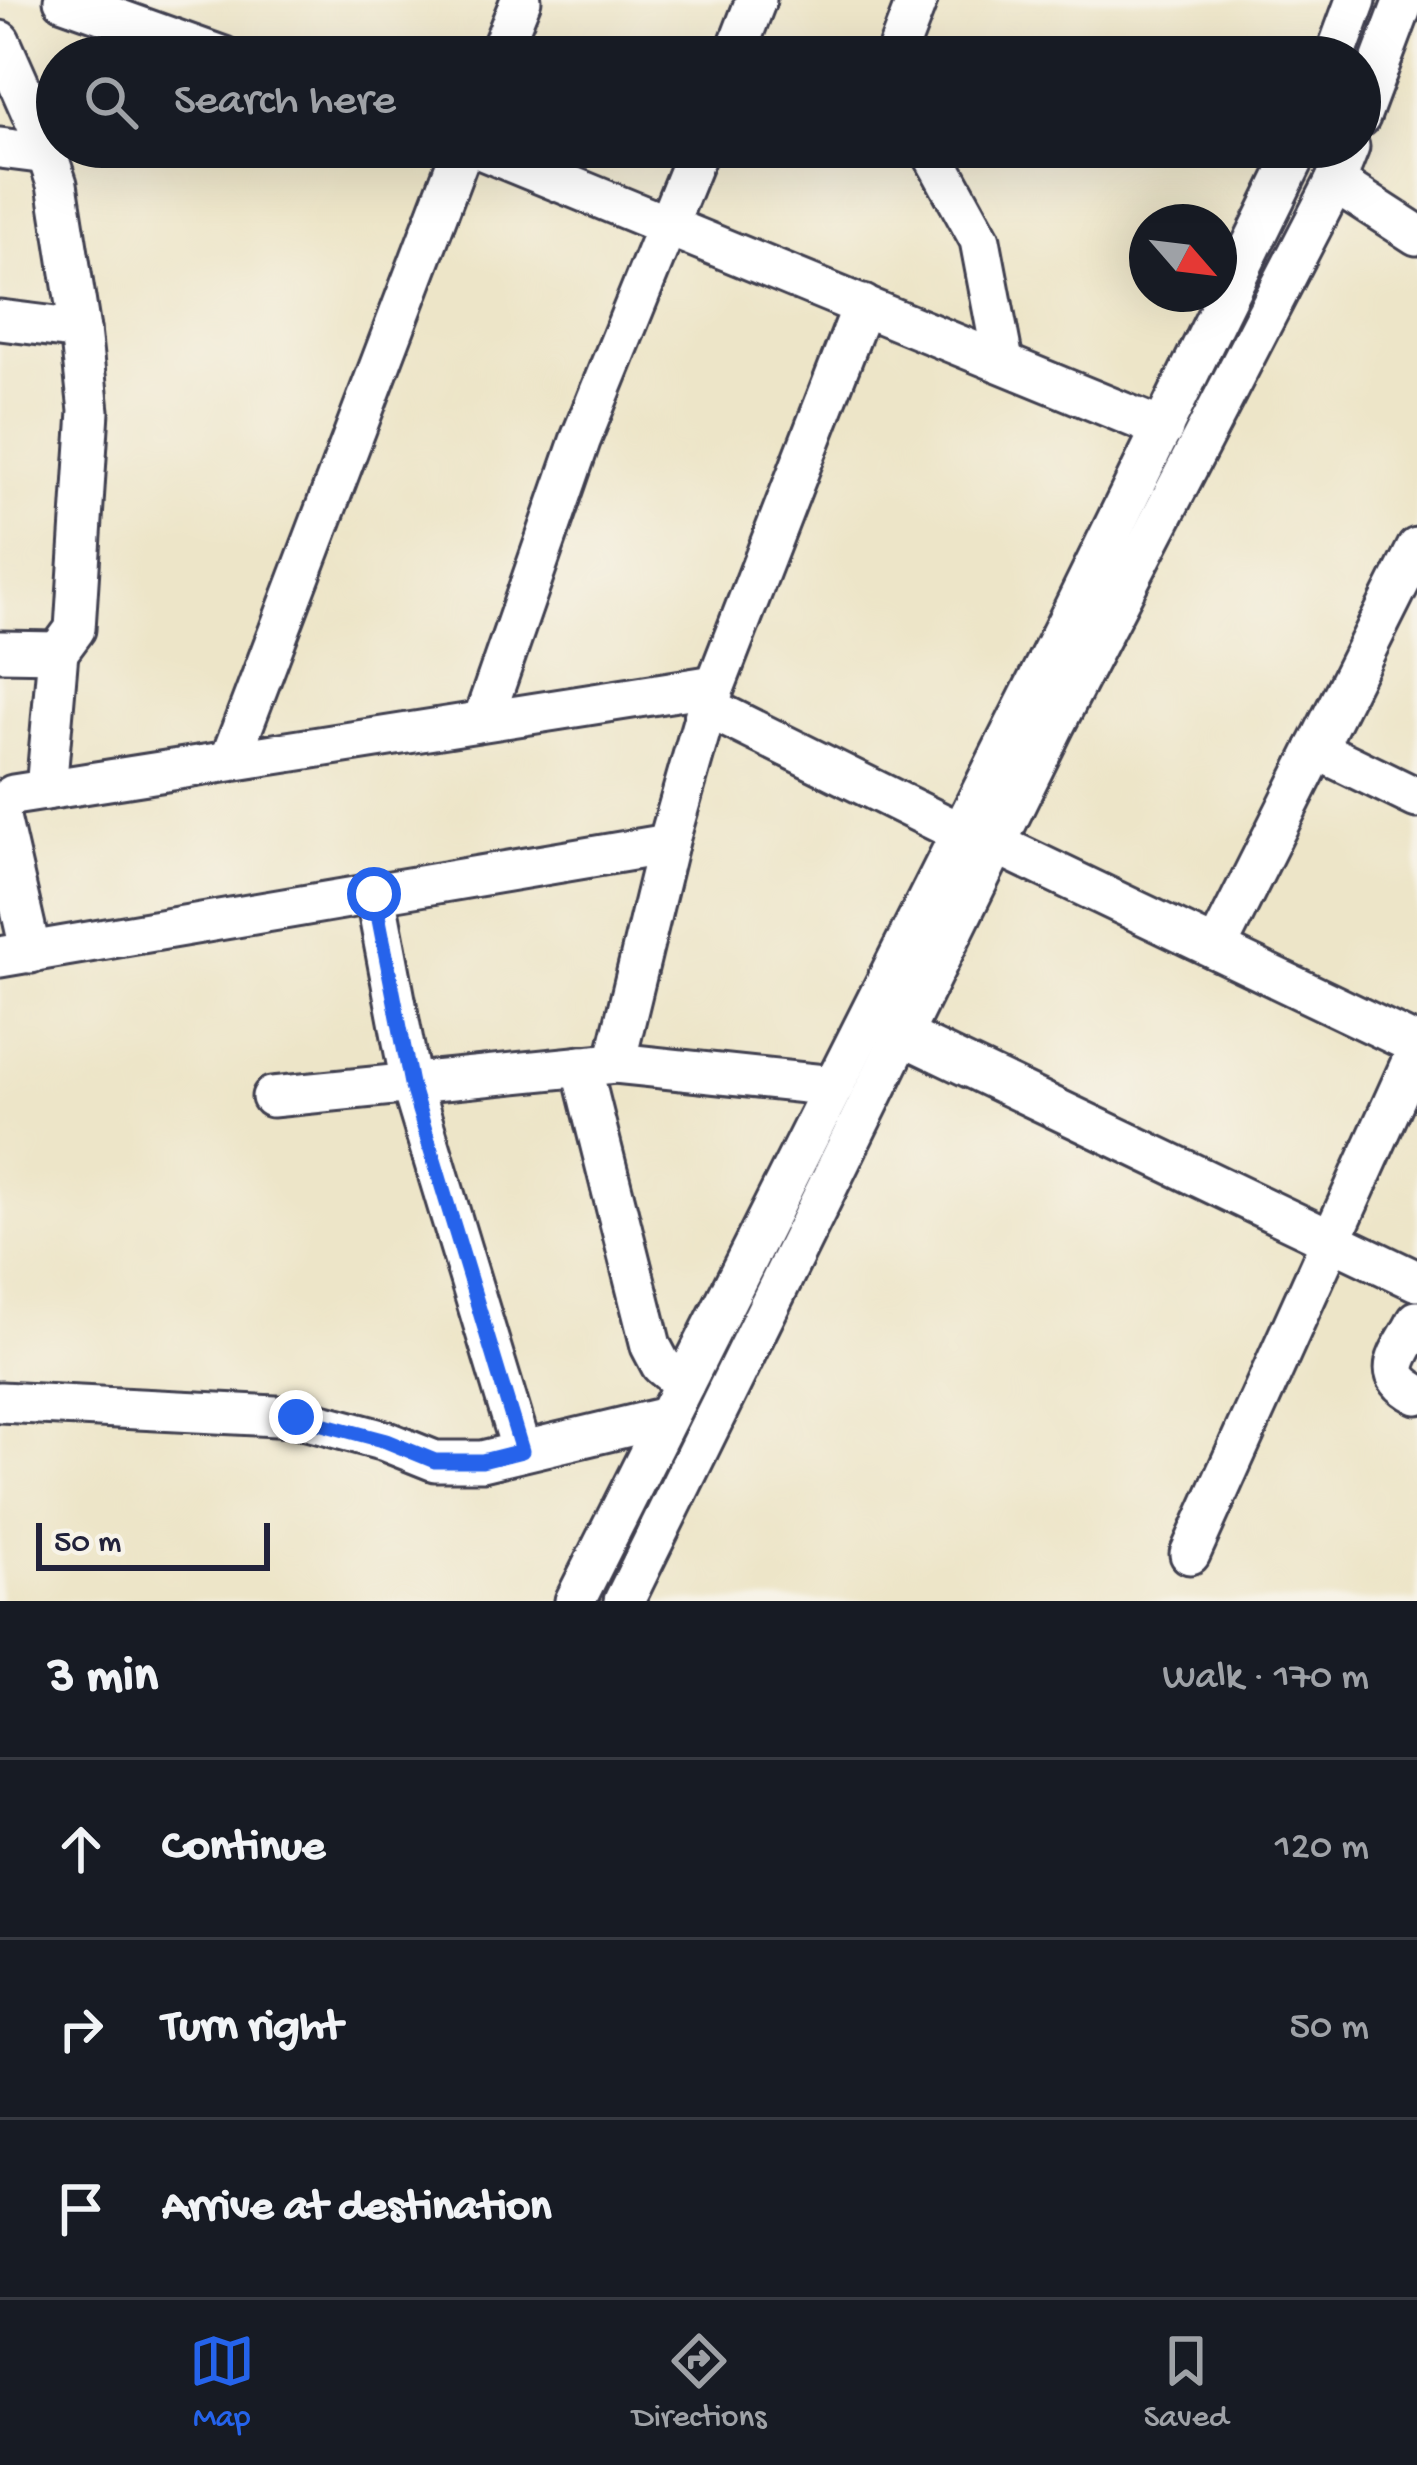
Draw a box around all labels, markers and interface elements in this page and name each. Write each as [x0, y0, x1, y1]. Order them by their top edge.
search box [36, 36, 1381, 168]
icon: search [78, 69, 144, 135]
text: Search here [174, 76, 396, 129]
north arrow [1129, 204, 1237, 312]
route start [347, 867, 401, 921]
route end [269, 1390, 323, 1444]
scale bar [36, 1517, 270, 1570]
text: 50 m [54, 1525, 121, 1563]
text: 3 min [48, 1649, 158, 1709]
text: Walk · 170 m [1162, 1656, 1369, 1702]
icon: ahead [48, 1816, 114, 1882]
text: Continue [162, 1822, 325, 1875]
text: 120 m [1275, 1826, 1369, 1872]
icon: right [48, 1996, 114, 2062]
text: Turn right [162, 2002, 342, 2055]
text: 50 m [1289, 2006, 1369, 2052]
icon: arrive [48, 2176, 114, 2242]
text: Arrive at destination [162, 2182, 551, 2235]
tab: Map [189, 2328, 255, 2438]
tab: Directions [632, 2328, 766, 2438]
tab: Saved [1144, 2328, 1228, 2438]

